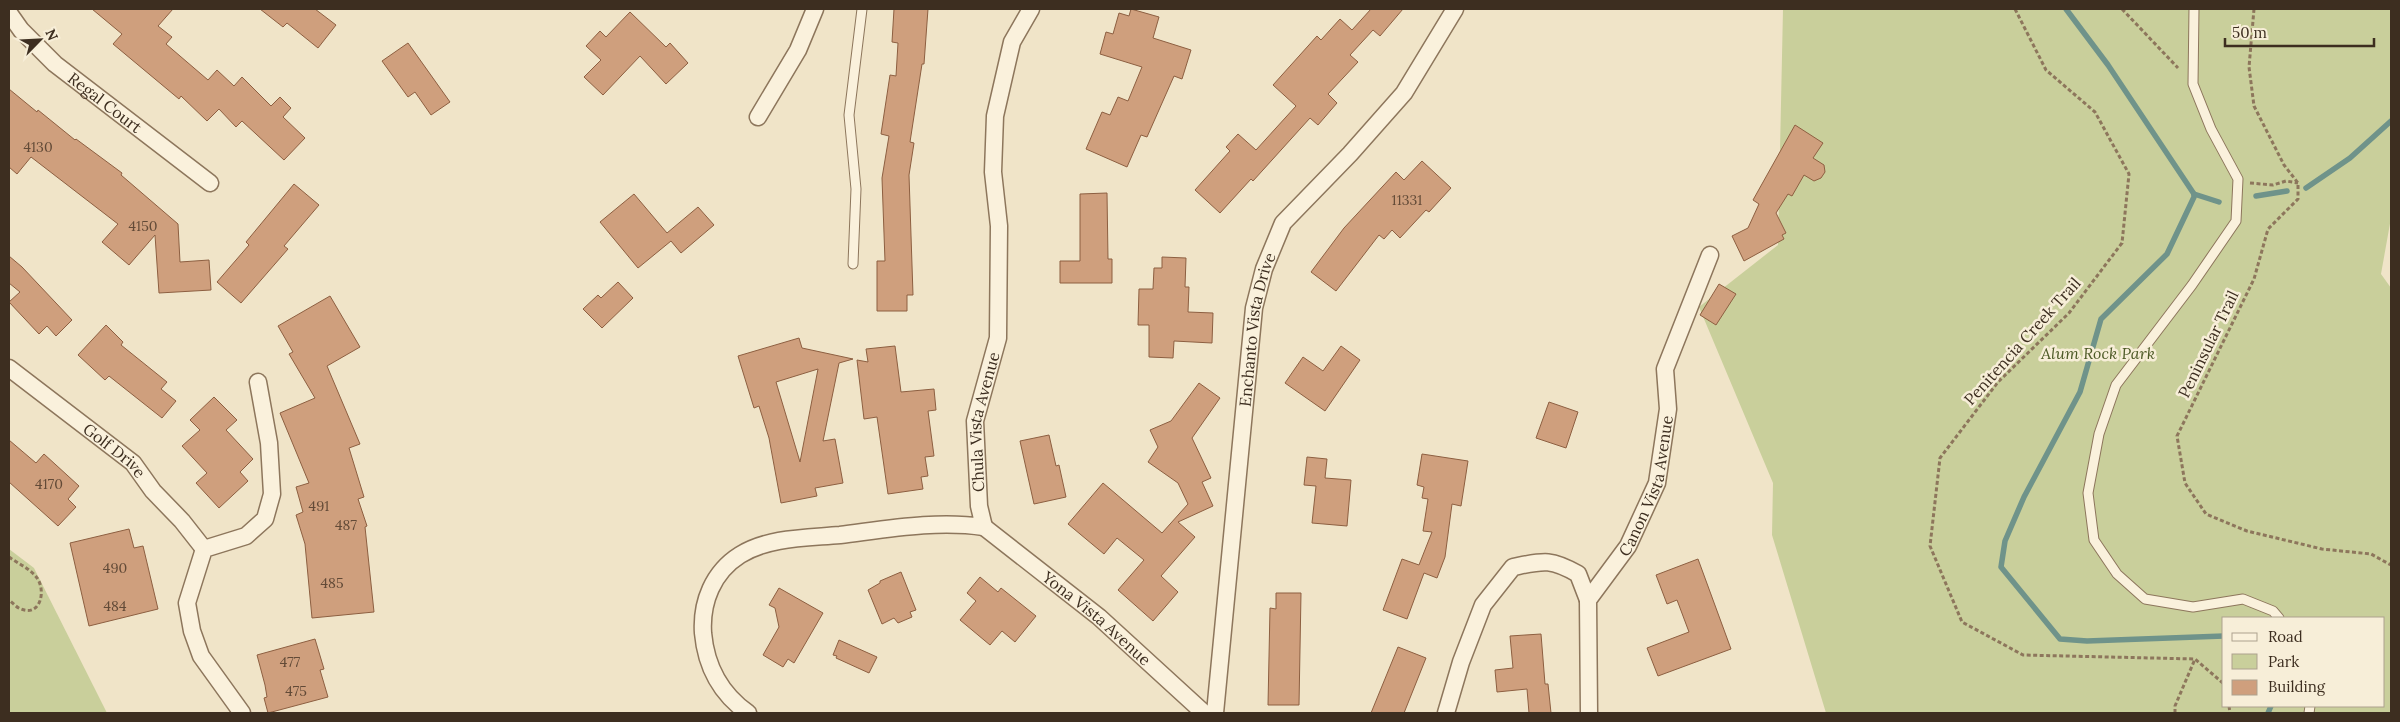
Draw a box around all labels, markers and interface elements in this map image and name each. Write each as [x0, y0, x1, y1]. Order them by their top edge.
north arrow [15, 15, 65, 65]
scale bar [2225, 15, 2374, 47]
text: 50 m [2232, 23, 2267, 42]
text: N [41, 26, 62, 43]
street label: Regal Court [64, 68, 147, 138]
house number: 4130 [23, 138, 53, 156]
house number: 11331 [1392, 191, 1422, 209]
house number: 4150 [128, 217, 158, 235]
street label: Enchanto Vista Drive [1235, 249, 1280, 408]
street label: Penitencia Creek Trail [1959, 273, 2085, 409]
street label: Peninsular Trail [2173, 287, 2243, 401]
park label: Alum Rock Park [2040, 343, 2155, 363]
street label: Chula Vista Avenue [965, 349, 1004, 492]
street label: Canon Vista Avenue [1614, 414, 1677, 560]
street label: Golf Drive [79, 419, 150, 482]
house number: 4170 [35, 475, 63, 493]
house number: 491 [309, 497, 329, 515]
house number: 487 [335, 516, 357, 534]
house number: 490 [103, 559, 127, 577]
street label: Yona Vista Avenue [1038, 566, 1155, 670]
house number: 485 [320, 574, 344, 592]
house number: 484 [103, 597, 127, 615]
legend [2222, 617, 2385, 707]
text: Road [2268, 627, 2303, 646]
text: Park [2268, 652, 2299, 671]
house number: 477 [280, 653, 301, 671]
text: Building [2268, 677, 2326, 696]
house number: 475 [285, 682, 307, 700]

